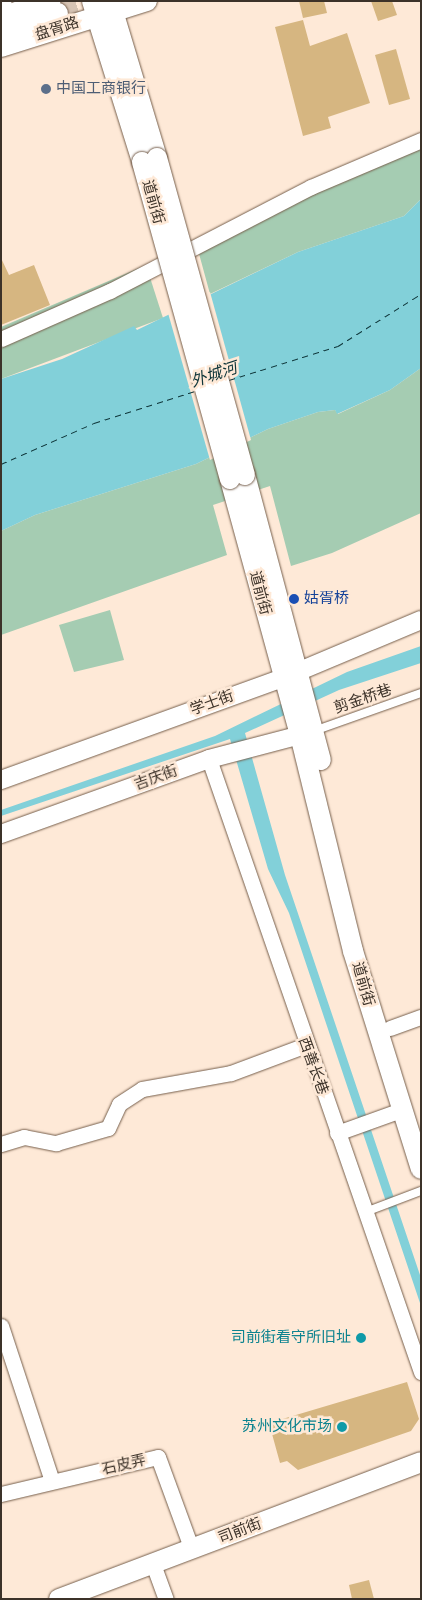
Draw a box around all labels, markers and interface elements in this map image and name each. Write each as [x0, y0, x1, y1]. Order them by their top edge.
street label: 盘胥路 [33, 13, 81, 45]
place label: 中国工商银行 [56, 80, 146, 98]
marker: 中国工商银行 [40, 83, 52, 95]
street label: 道前街 [138, 178, 168, 226]
water label: 外城河 [188, 358, 240, 392]
street label: 道前街 [245, 569, 275, 617]
place label: 姑胥桥 [304, 590, 349, 608]
marker: 姑胥桥 [288, 593, 300, 605]
street label: 剪金桥巷 [332, 681, 394, 717]
street label: 学士街 [188, 687, 236, 719]
street label: 吉庆街 [132, 762, 180, 794]
street label: 道前街 [348, 960, 378, 1008]
street label: 西善长巷 [294, 1035, 332, 1097]
place label: 司前街看守所旧址 [231, 1329, 351, 1347]
marker: 司前街看守所旧址 [355, 1332, 367, 1344]
place label: 苏州文化市场 [242, 1418, 332, 1436]
marker: 苏州文化市场 [336, 1421, 348, 1433]
street label: 石皮弄 [100, 1451, 148, 1479]
street label: 司前街 [216, 1515, 264, 1547]

